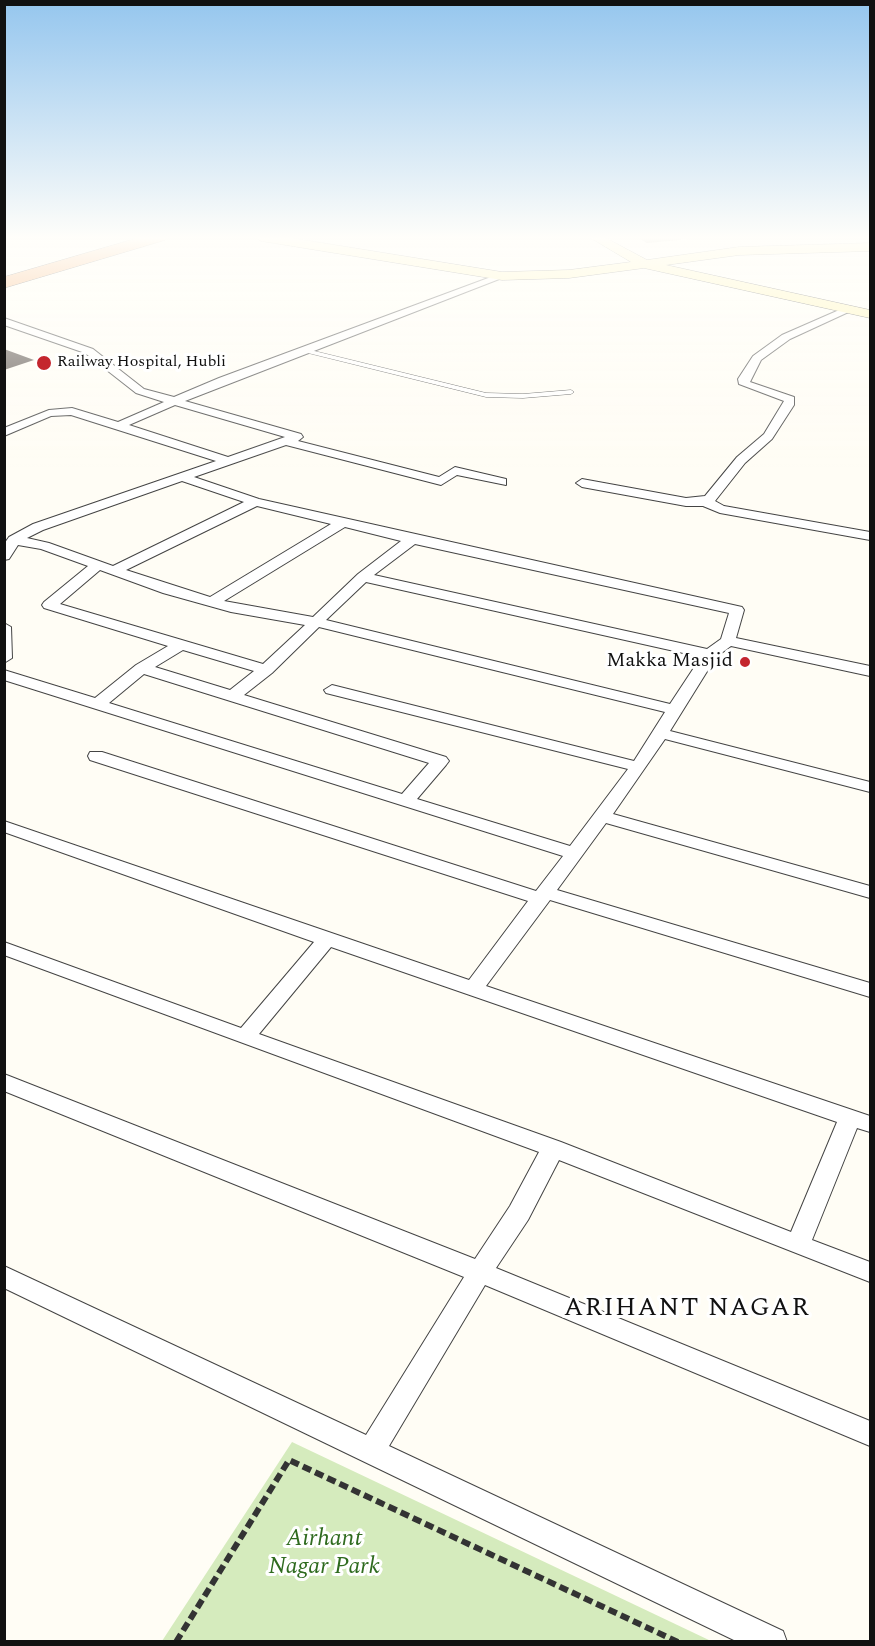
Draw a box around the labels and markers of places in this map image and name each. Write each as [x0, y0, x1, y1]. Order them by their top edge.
place label: Railway Hospital, Hubli [57, 353, 226, 373]
marker: Railway Hospital, Hubli [35, 354, 53, 372]
place label: Makka Masjid [606, 650, 733, 674]
marker: Makka Masjid [738, 655, 752, 669]

